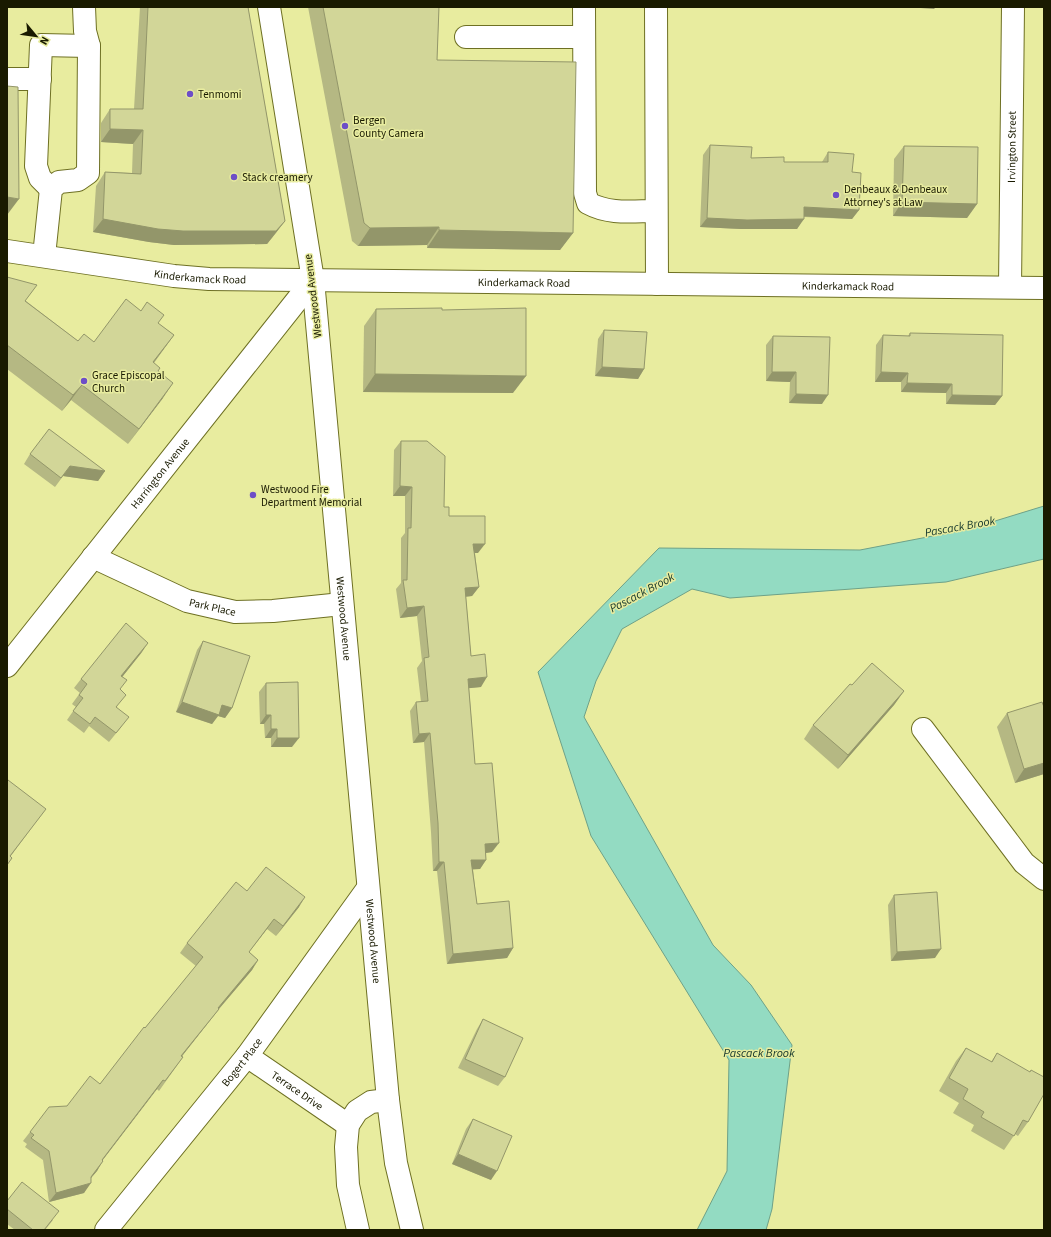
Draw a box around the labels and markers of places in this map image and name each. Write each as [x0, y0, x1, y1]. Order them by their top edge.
place label: Tenmomi [198, 87, 242, 102]
marker: Tenmomi [185, 89, 195, 99]
place label: Bergen County Camera [353, 113, 424, 141]
marker: Bergen County Camera [340, 121, 350, 131]
place label: Stack creamery [242, 170, 313, 185]
marker: Stack creamery [229, 172, 239, 182]
place label: Denbeaux & Denbeaux Attorney's at Law [844, 182, 947, 210]
marker: Denbeaux & Denbeaux Attorney's at Law [831, 190, 841, 200]
place label: Grace Episcopal Church [92, 368, 165, 396]
marker: Grace Episcopal Church [79, 376, 89, 386]
place label: Westwood Fire Department Memorial [261, 482, 362, 510]
marker: Westwood Fire Department Memorial [248, 490, 258, 500]

